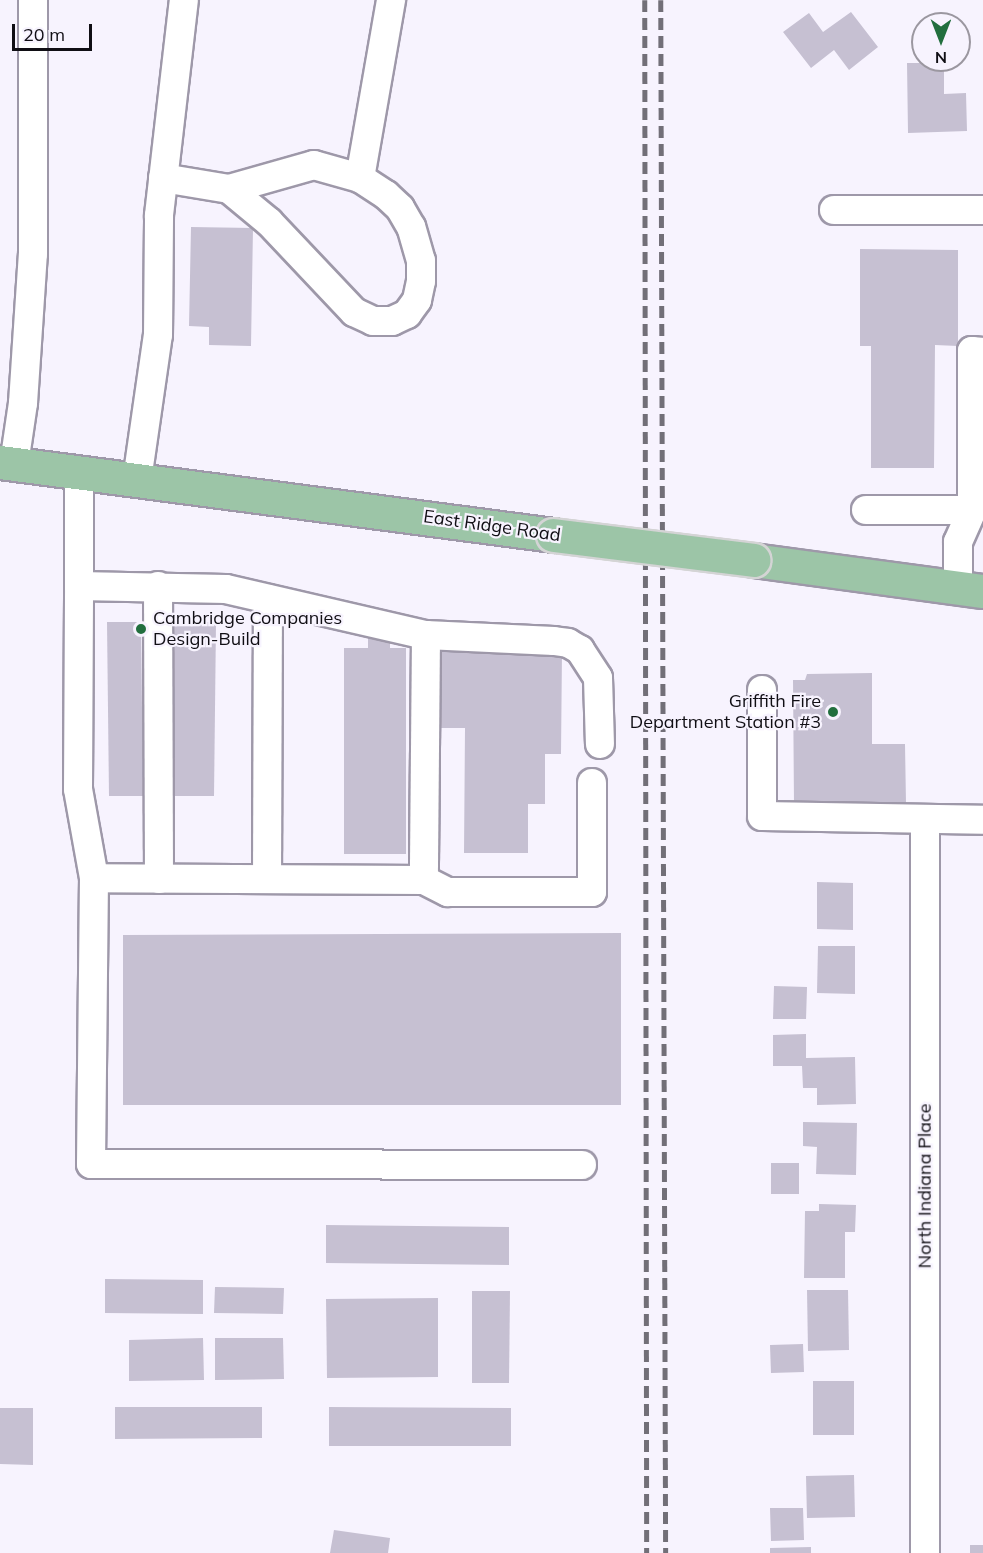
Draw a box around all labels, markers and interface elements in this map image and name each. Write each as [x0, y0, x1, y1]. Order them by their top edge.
scale bar [15, 12, 94, 50]
north arrow [911, 12, 971, 72]
text: 20 m [23, 23, 65, 46]
text: N [935, 48, 947, 68]
street label: East Ridge Road [422, 506, 562, 546]
place label: Cambridge Companies Design-Build [153, 608, 342, 650]
marker: Cambridge Companies Design-Build [134, 622, 148, 636]
place label: Griffith Fire Department Station #3 [630, 691, 821, 734]
marker: Griffith Fire Department Station #3 [826, 705, 840, 719]
street label: North Indiana Place [914, 1104, 936, 1268]

